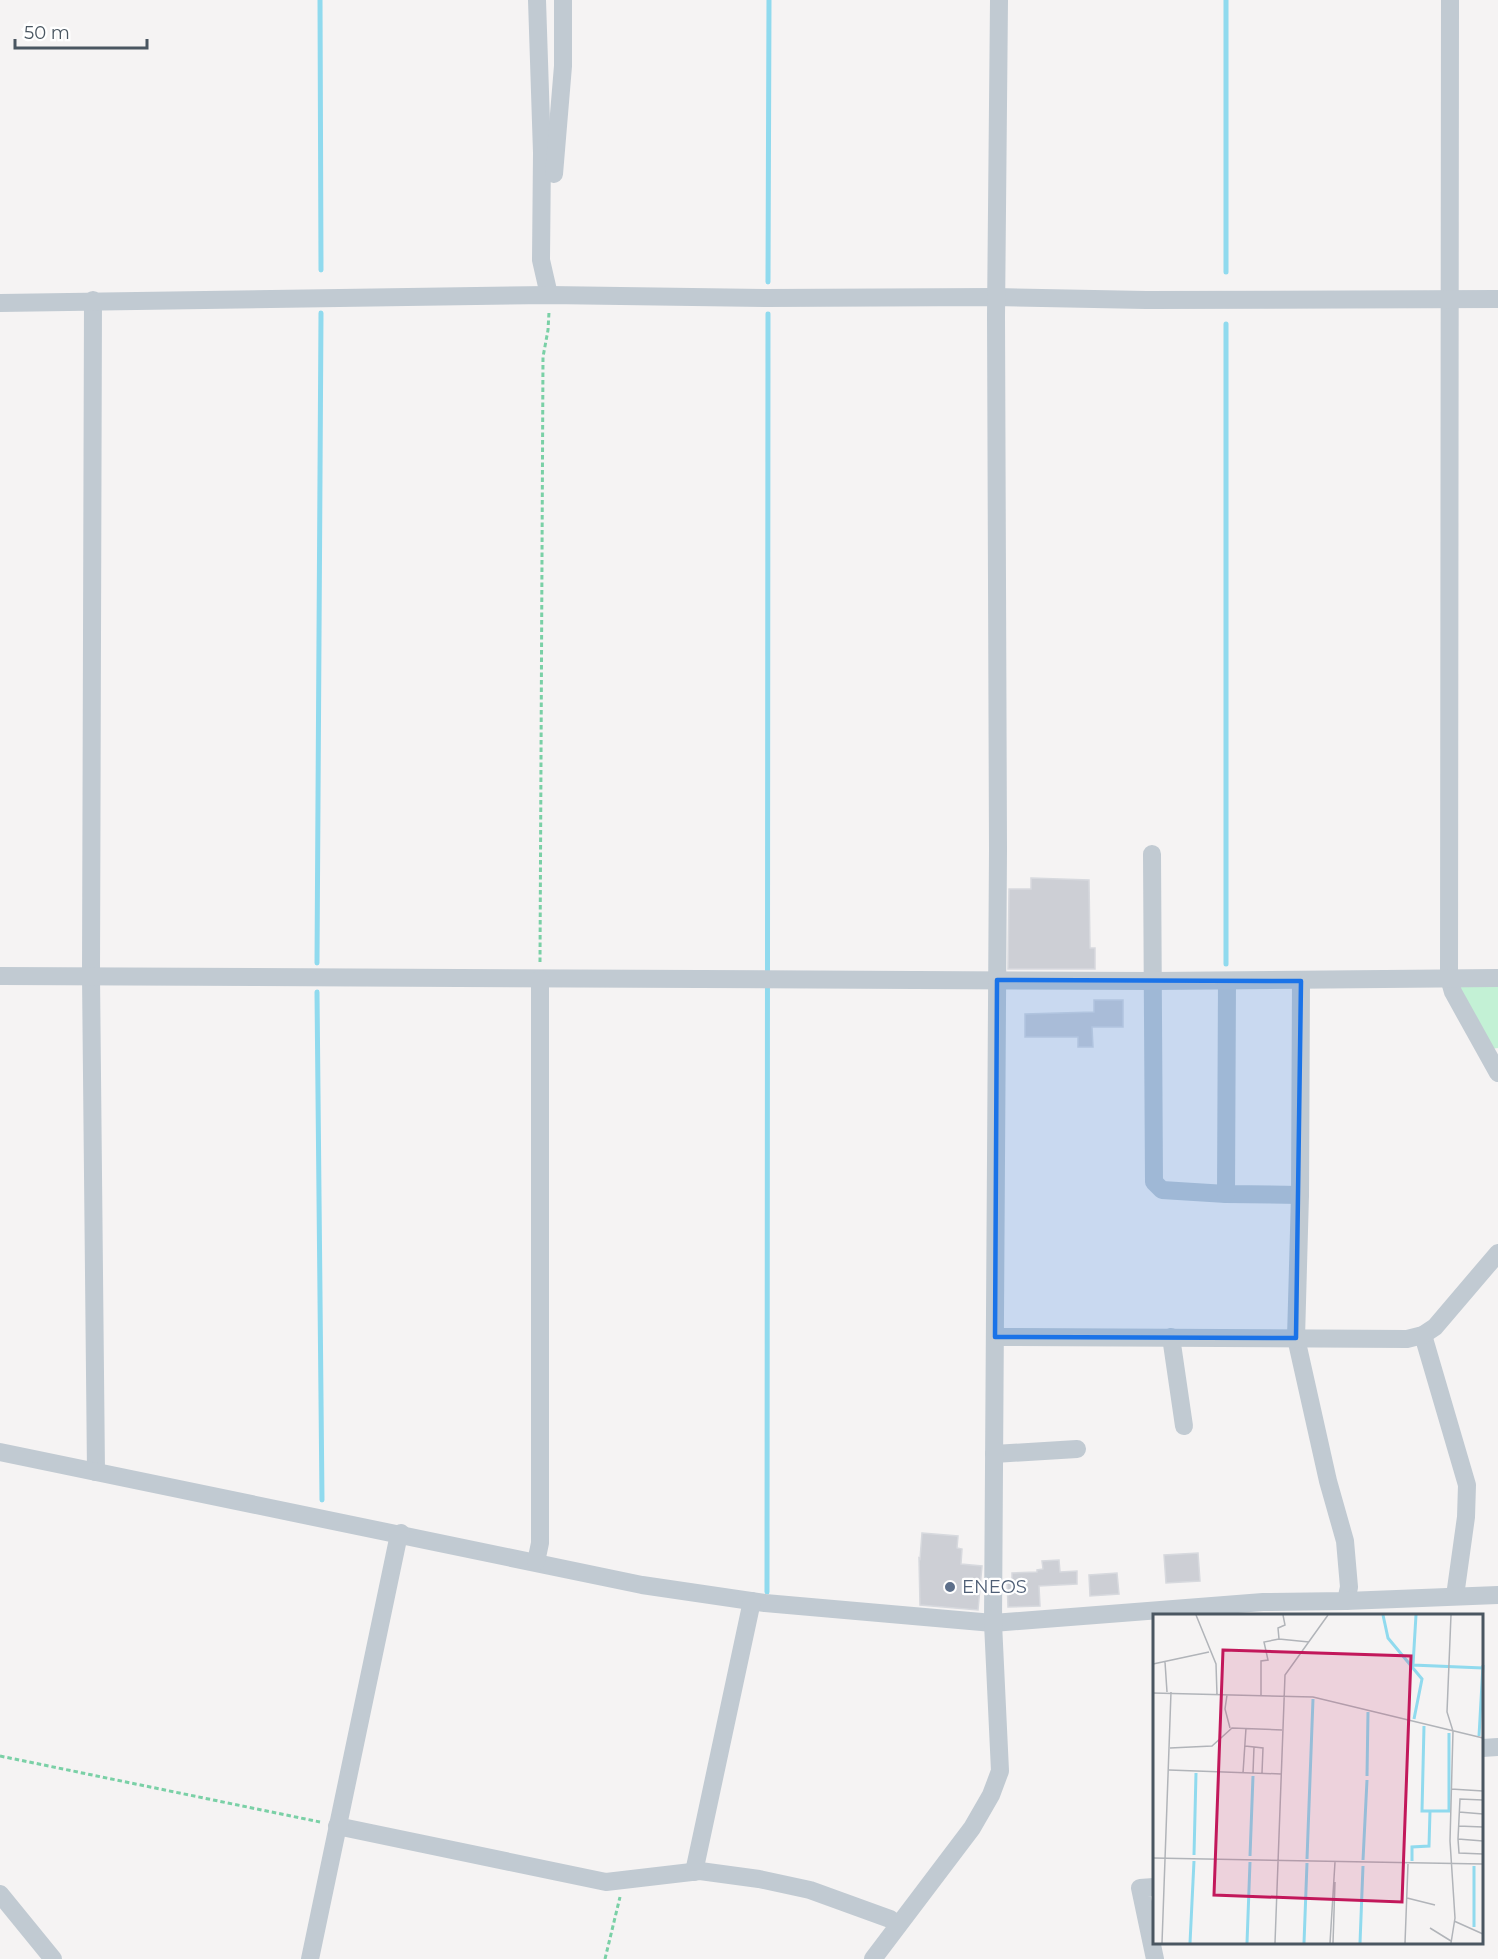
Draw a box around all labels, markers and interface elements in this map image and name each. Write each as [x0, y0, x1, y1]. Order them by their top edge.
scale bar [15, 12, 147, 50]
text: 50 m [24, 22, 70, 44]
place label: ENEOS [962, 1576, 1027, 1598]
marker: ENEOS [943, 1580, 957, 1594]
inset map [1153, 1614, 1483, 1944]

